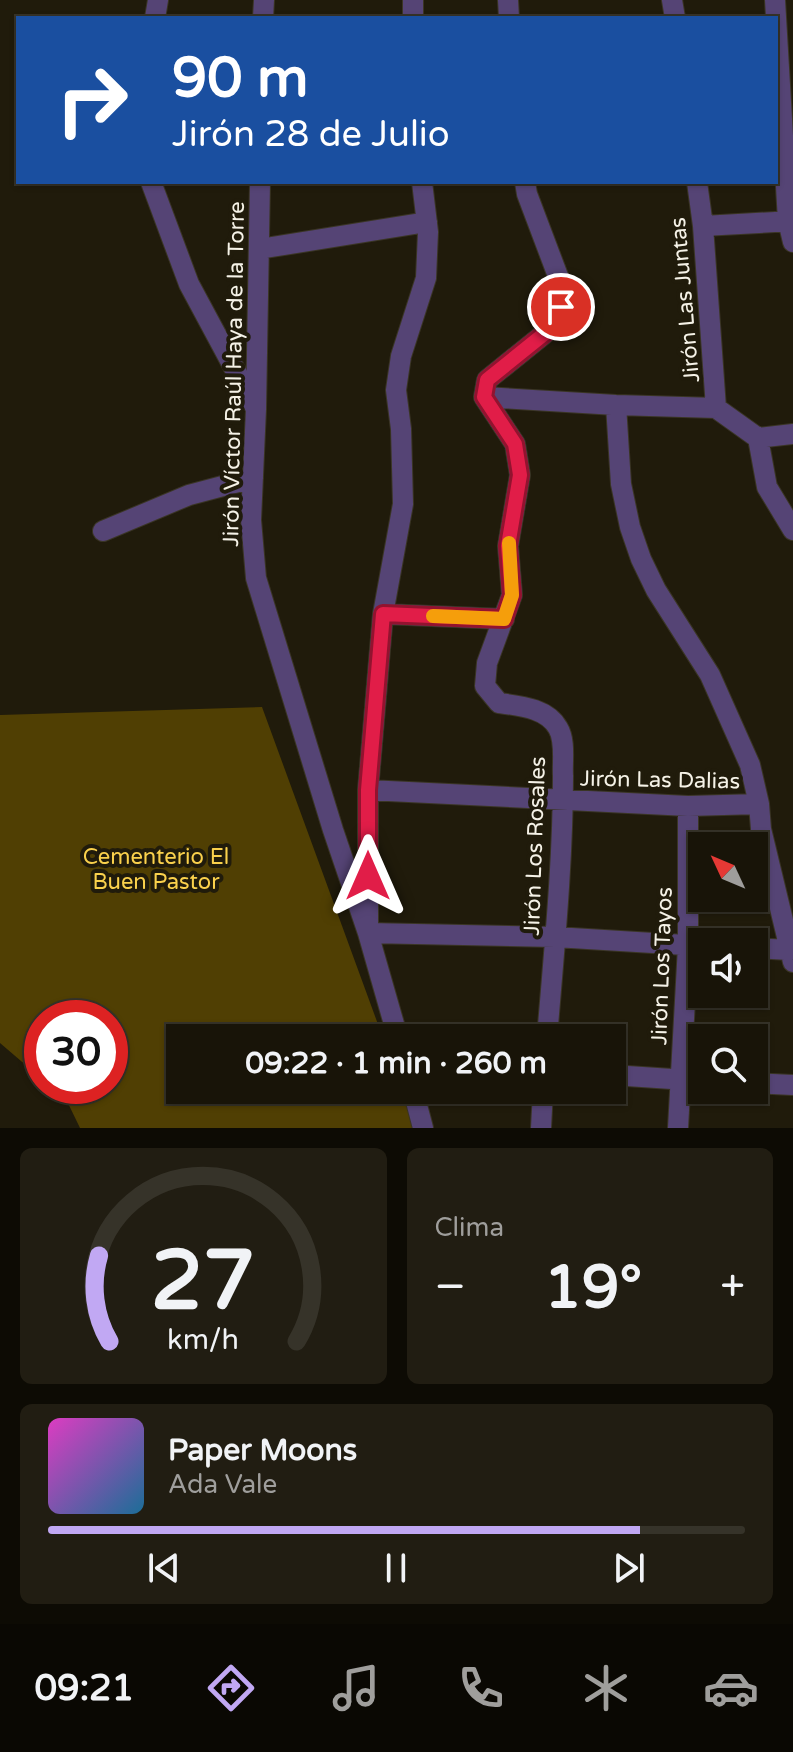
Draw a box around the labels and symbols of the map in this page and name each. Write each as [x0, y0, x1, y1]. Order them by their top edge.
street label: Jirón Víctor Raúl Haya de la Torre [218, 201, 250, 547]
street label: Jirón Las Juntas [665, 216, 705, 384]
pin [527, 273, 595, 341]
street label: Jirón Los Rosales [519, 756, 551, 936]
street label: Jirón Las Dalias [580, 766, 740, 794]
north arrow [688, 832, 768, 912]
position arrow [326, 834, 410, 918]
park label: Cementerio El Buen Pastor [83, 844, 229, 895]
street label: Jirón Los Tayos [646, 887, 678, 1045]
speed limit sign: 30 [24, 1000, 128, 1104]

